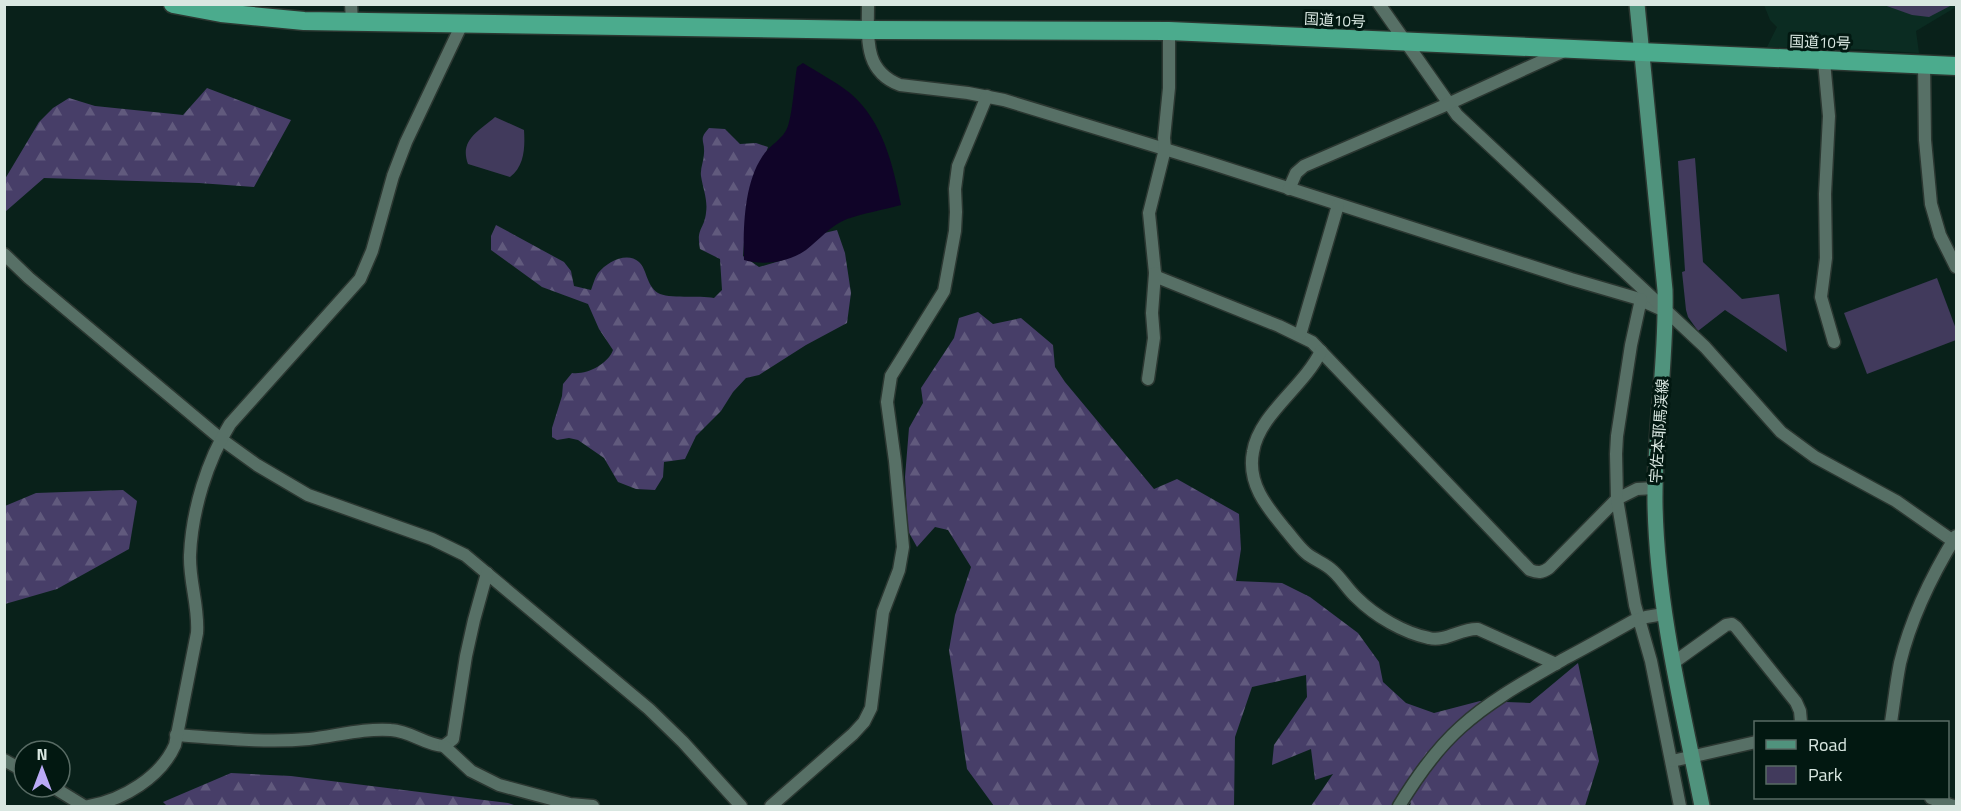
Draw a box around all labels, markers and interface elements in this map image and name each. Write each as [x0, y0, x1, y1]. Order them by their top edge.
street label: 国道10号 [1304, 7, 1366, 33]
street label: 国道10号 [1789, 29, 1851, 55]
street label: 宇佐本耶馬渓線 [1644, 378, 1674, 484]
legend [1754, 721, 1949, 799]
text: Road [1808, 731, 1847, 758]
north arrow [12, 739, 72, 799]
text: N [36, 742, 48, 766]
text: Park [1808, 761, 1843, 788]

